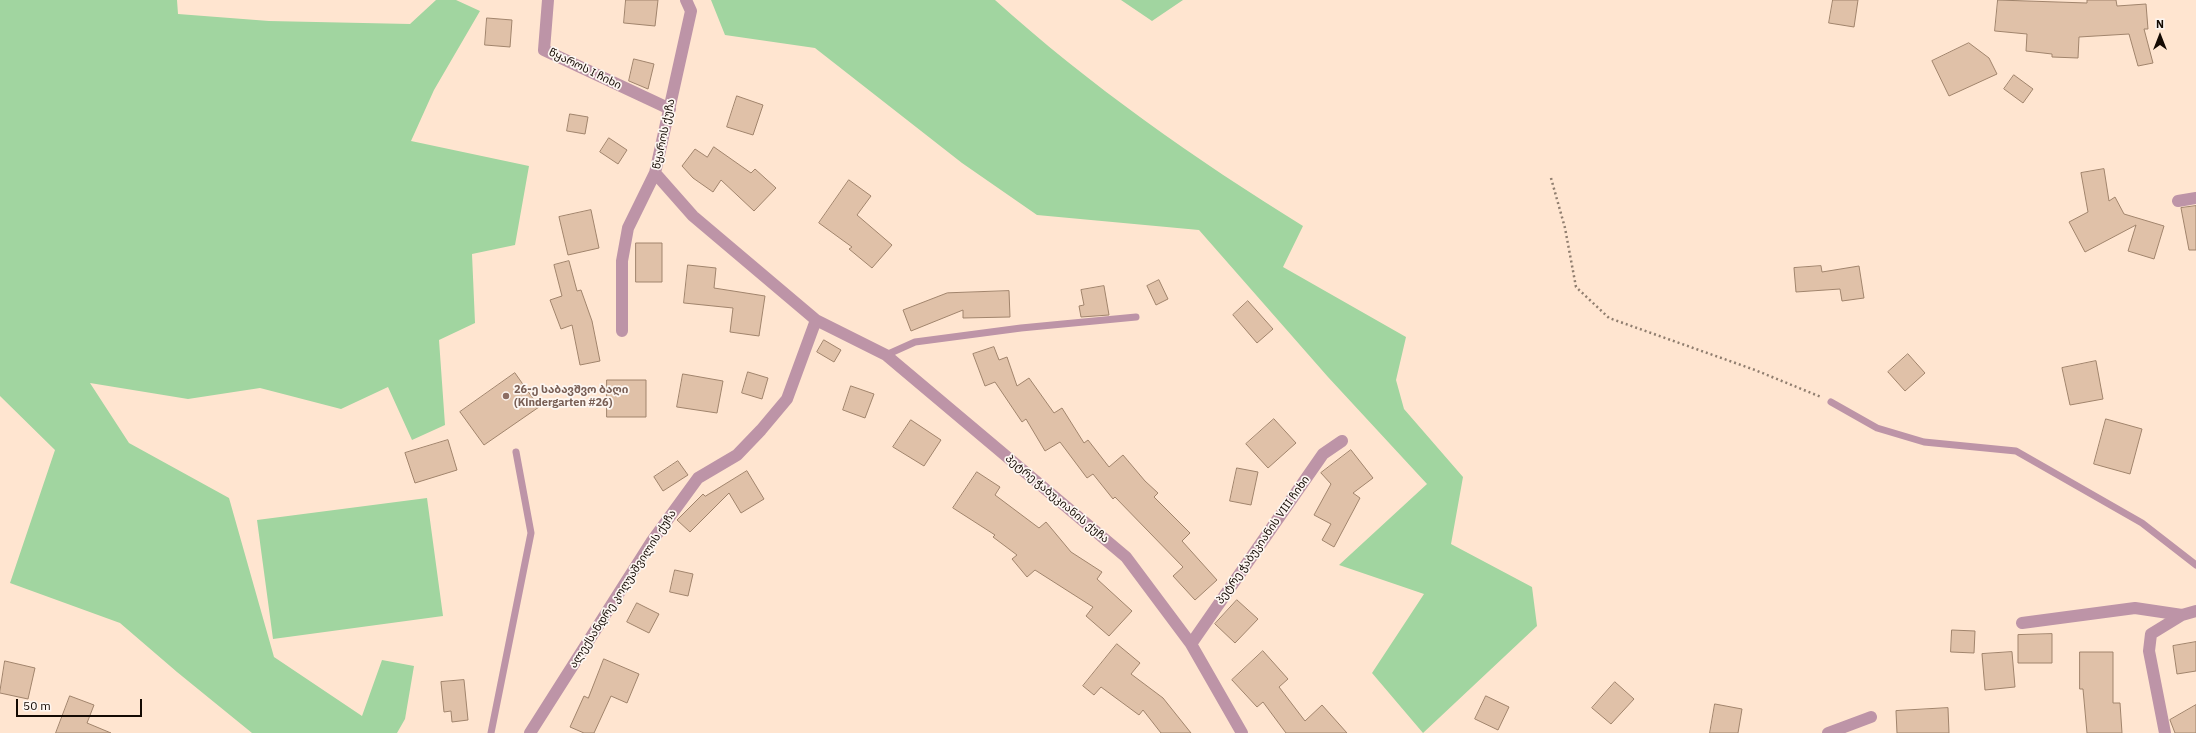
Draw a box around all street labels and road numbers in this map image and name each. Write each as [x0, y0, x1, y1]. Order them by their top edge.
street label: წყაროს I ჩიხი [547, 46, 623, 92]
street label: წყაროს ქუჩა [650, 97, 678, 171]
street label: პეტრე ჭაბუკიანის ქუჩა [1003, 452, 1111, 546]
street label: პეტრე ჭაბუკიანის VIII ჩიხი [1214, 473, 1312, 607]
street label: ალექსანდრე კოღუაშვილის ქუჩა [567, 507, 679, 671]

